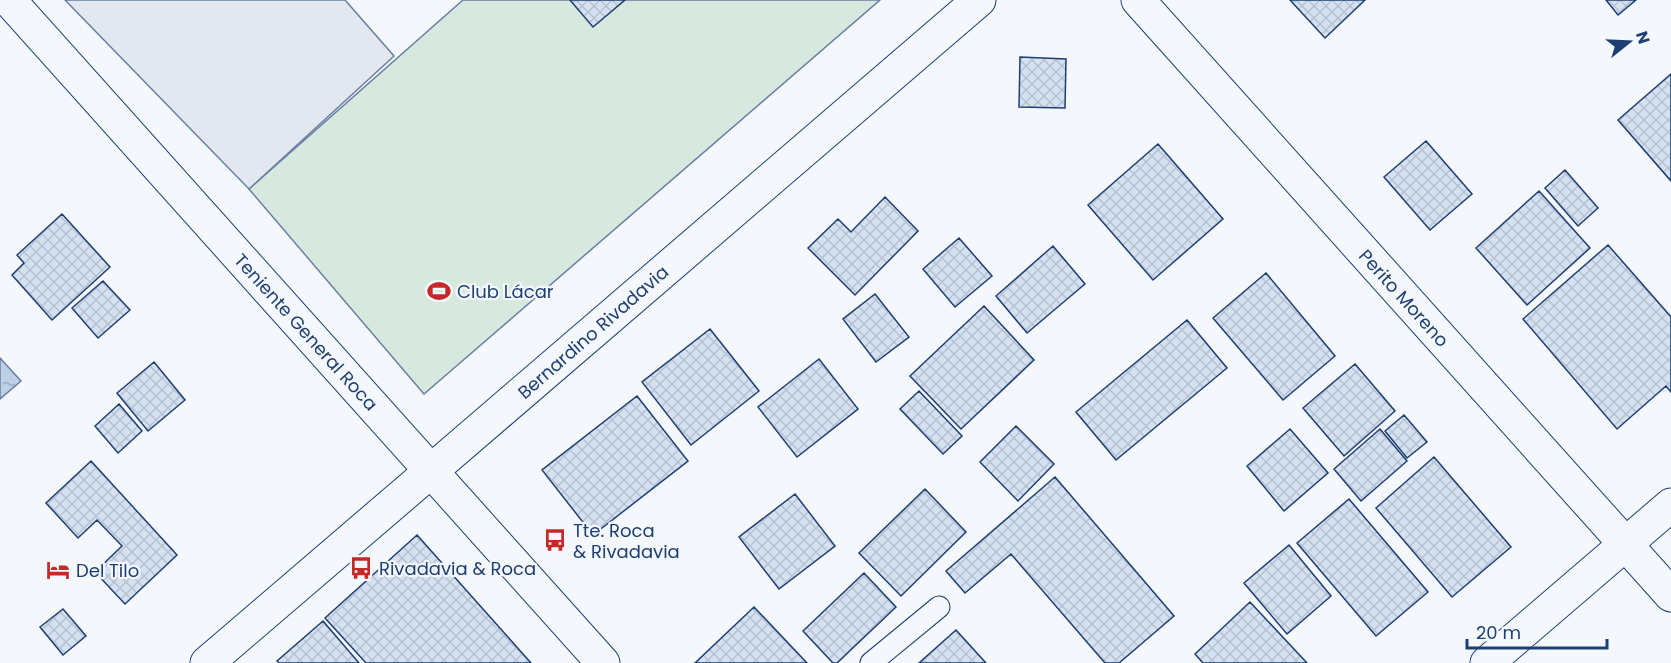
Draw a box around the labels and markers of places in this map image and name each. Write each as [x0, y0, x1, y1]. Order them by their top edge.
sports icon: Club Lácar [426, 278, 452, 304]
place label: Club Lácar [457, 279, 554, 304]
place label: Tte. Roca & Rivadavia [573, 518, 680, 564]
bus stop icon: Tte. Roca & Rivadavia [542, 527, 568, 553]
bus stop icon: Rivadavia & Roca [348, 555, 374, 581]
place label: Rivadavia & Roca [379, 556, 536, 581]
hotel icon: Del Tilo [45, 557, 71, 583]
place label: Del Tilo [76, 558, 139, 583]

